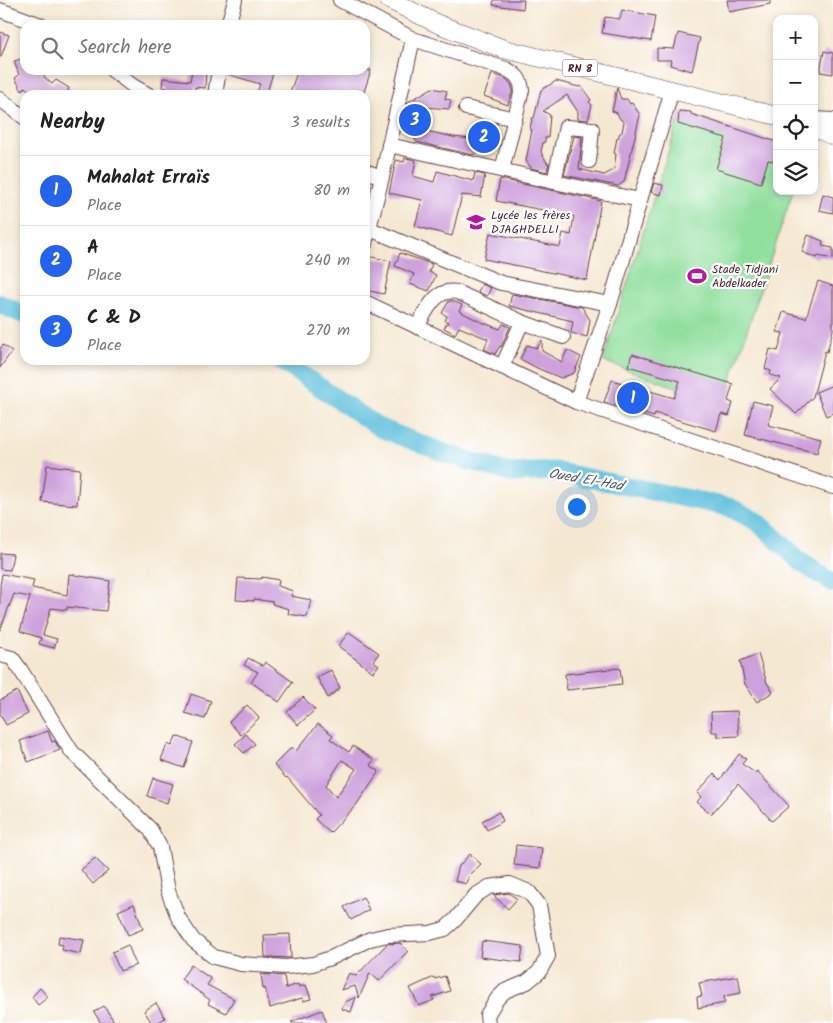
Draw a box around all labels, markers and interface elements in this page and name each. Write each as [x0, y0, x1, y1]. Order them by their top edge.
map controls [773, 15, 818, 195]
button: + [773, 15, 818, 60]
search box [20, 20, 370, 75]
text: Search here [78, 33, 172, 63]
icon: search [38, 34, 66, 62]
road number: RN 8 [562, 59, 598, 76]
button: − [773, 60, 818, 105]
pin: 3 [399, 101, 431, 139]
button: locate [773, 105, 818, 150]
text: Nearby [40, 106, 105, 139]
text: 3 results [291, 110, 350, 135]
pin: 2 [468, 118, 500, 156]
button: layers [773, 150, 818, 195]
text: Mahalat Erraïs [87, 163, 210, 193]
text: 1 [54, 178, 58, 203]
text: 80 m [313, 178, 350, 203]
text: Place [87, 193, 121, 218]
place label: Lycée les frères DJAGHDELLI [491, 206, 570, 239]
school or university icon: Lycée les frères DJAGHDELLI [465, 211, 487, 233]
text: A [87, 233, 99, 263]
text: 2 [51, 248, 61, 273]
text: 240 m [305, 248, 350, 273]
place label: Stade Tidjani Abdelkader [712, 260, 779, 293]
text: Place [87, 263, 121, 288]
sports icon: Stade Tidjani Abdelkader [686, 265, 708, 287]
text: C & D [87, 303, 141, 333]
text: 3 [52, 318, 60, 343]
text: 270 m [306, 318, 350, 343]
text: Place [87, 333, 121, 358]
pin: 1 [617, 379, 649, 417]
water label: Oued El-Had [547, 463, 628, 498]
your location [564, 494, 590, 520]

